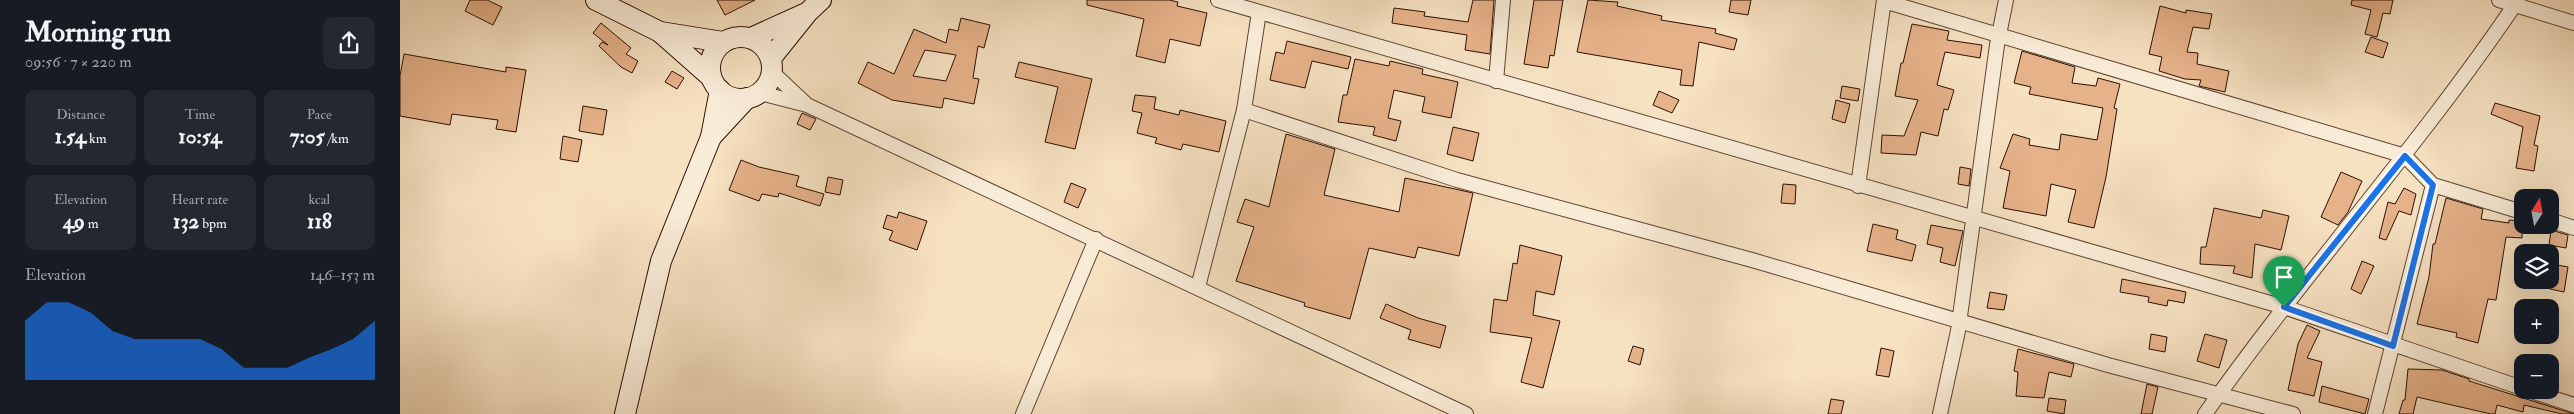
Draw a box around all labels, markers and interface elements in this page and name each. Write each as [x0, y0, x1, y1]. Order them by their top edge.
text: Morning run [25, 15, 171, 50]
button: share [323, 17, 375, 69]
text: 09:56 · 7 × 220 m [25, 52, 132, 72]
text: Distance [56, 106, 105, 123]
text: Time [185, 106, 215, 123]
text: Pace [307, 106, 332, 123]
text: 1.54 [55, 123, 86, 150]
text: 10:54 [178, 123, 222, 150]
text: 7:05 [290, 123, 325, 150]
text: km [86, 130, 107, 147]
text: /km [325, 130, 349, 147]
north arrow [2514, 189, 2559, 234]
map controls [2514, 189, 2559, 399]
text: Elevation [54, 191, 107, 208]
text: Heart rate [171, 191, 228, 208]
text: kcal [309, 191, 330, 208]
text: 49 [63, 208, 85, 235]
text: 132 [173, 208, 199, 235]
text: 118 [307, 208, 332, 235]
text: m [85, 215, 99, 232]
text: bpm [199, 215, 227, 232]
button: layers [2514, 244, 2559, 289]
pin [2263, 256, 2305, 307]
icon: arrive [2270, 263, 2298, 291]
text: Elevation [25, 265, 86, 285]
text: 146–153 m [310, 265, 375, 285]
button: + [2514, 299, 2559, 344]
button: − [2514, 354, 2559, 399]

